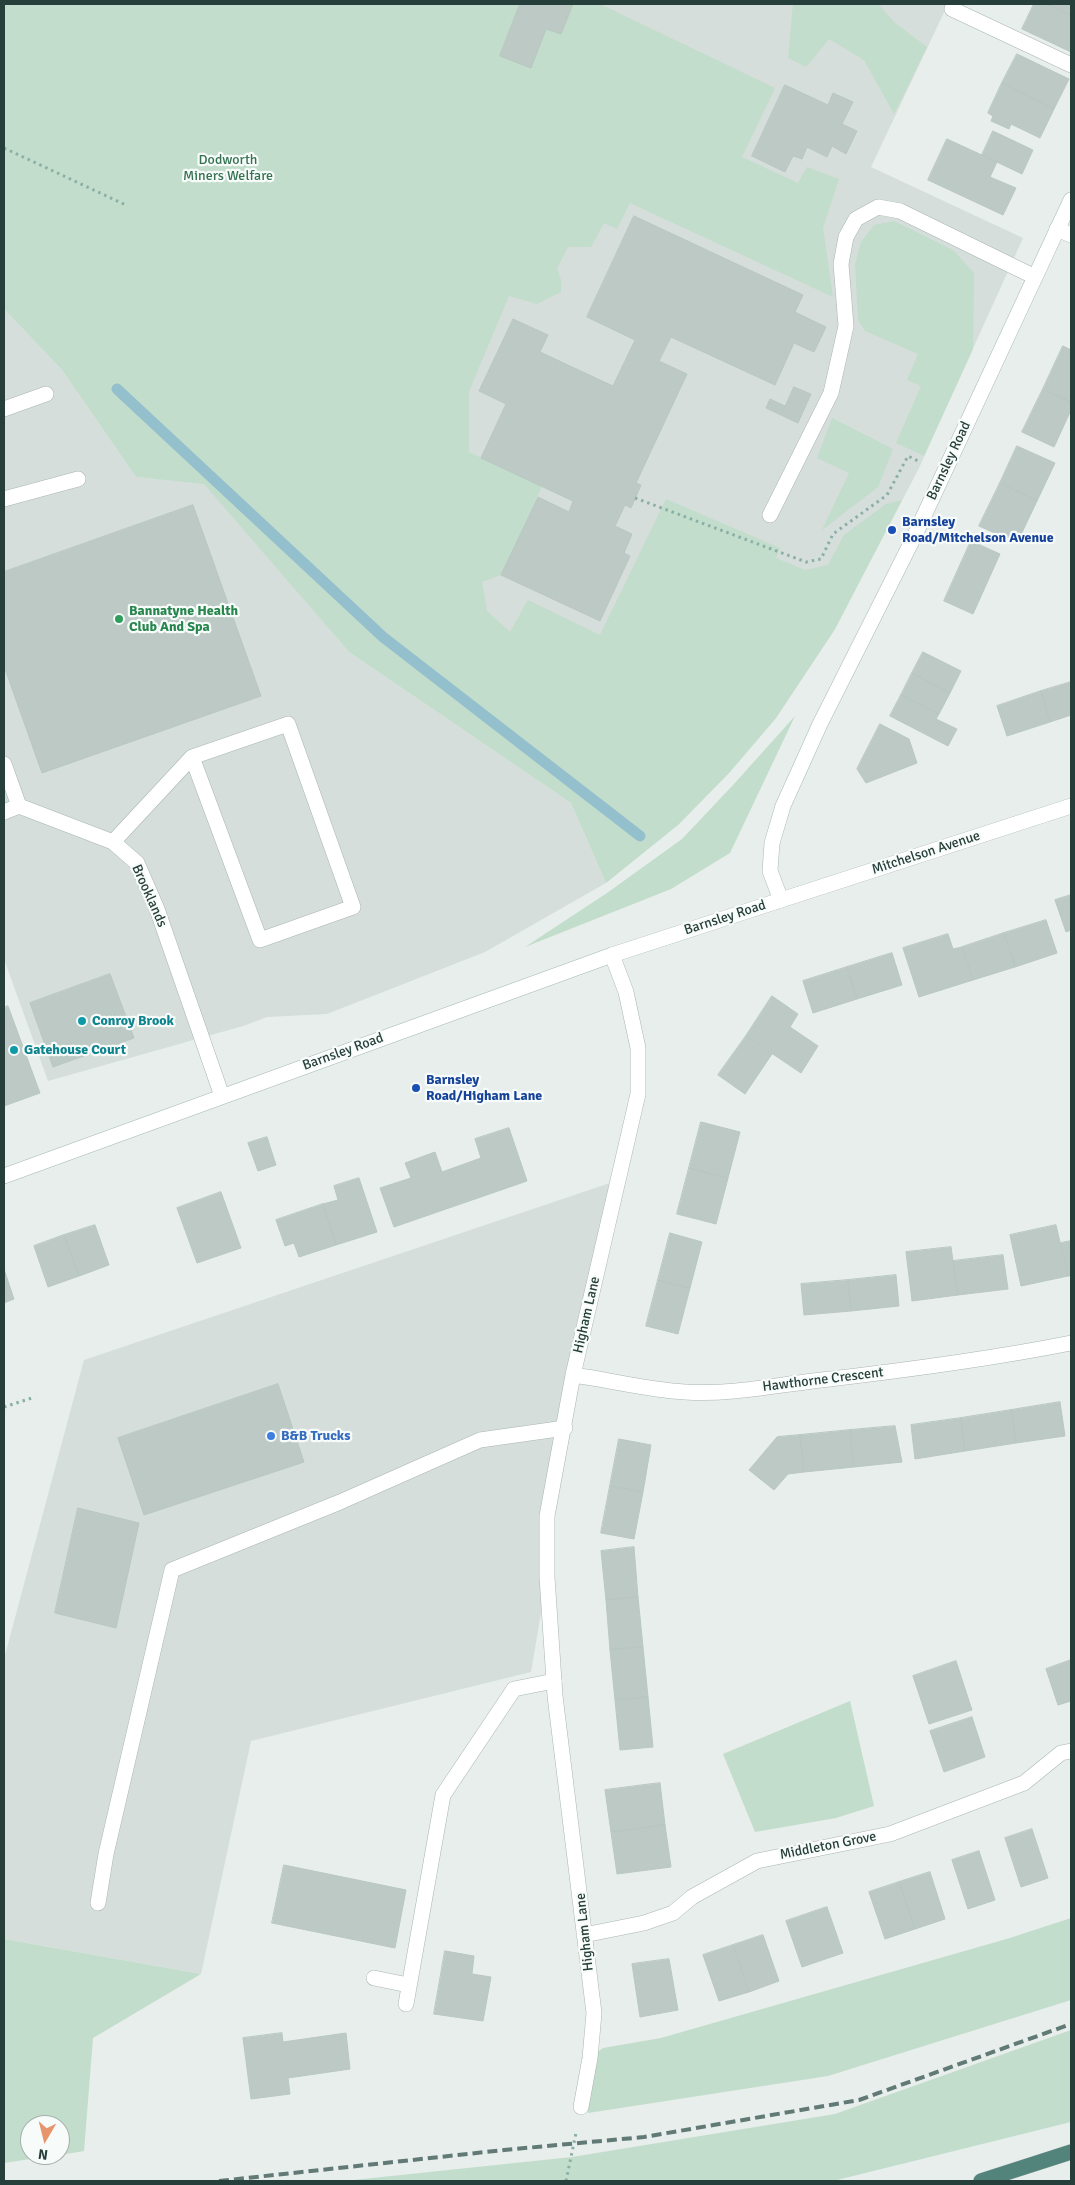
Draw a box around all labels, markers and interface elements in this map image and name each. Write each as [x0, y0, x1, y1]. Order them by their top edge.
park label: Dodworth Miners Welfare [183, 152, 273, 184]
street label: Barnsley Road [923, 419, 975, 503]
place label: Barnsley Road/Mitchelson Avenue [902, 514, 1054, 546]
marker: Barnsley Road/Mitchelson Avenue [886, 524, 898, 536]
place label: Bannatyne Health Club And Spa [129, 603, 238, 636]
marker: Bannatyne Health Club And Spa [113, 613, 125, 625]
street label: Mitchelson Avenue [870, 828, 982, 878]
street label: Brooklands [128, 862, 170, 930]
street label: Barnsley Road [682, 897, 768, 939]
place label: Conroy Brook [92, 1013, 174, 1029]
marker: Conroy Brook [76, 1015, 88, 1027]
street label: Barnsley Road [300, 1030, 386, 1074]
place label: Gatehouse Court [24, 1042, 126, 1058]
marker: Gatehouse Court [8, 1044, 20, 1056]
place label: Barnsley Road/Higham Lane [426, 1072, 542, 1104]
marker: Barnsley Road/Higham Lane [410, 1082, 422, 1094]
street label: Higham Lane [570, 1275, 604, 1355]
street label: Hawthorne Crescent [761, 1364, 885, 1396]
place label: B&B Trucks [281, 1428, 350, 1444]
marker: B&B Trucks [265, 1430, 277, 1442]
street label: Middleton Grove [778, 1828, 878, 1864]
street label: Higham Lane [573, 1892, 597, 1972]
north arrow [20, 2115, 70, 2165]
text: N [37, 2145, 49, 2163]

